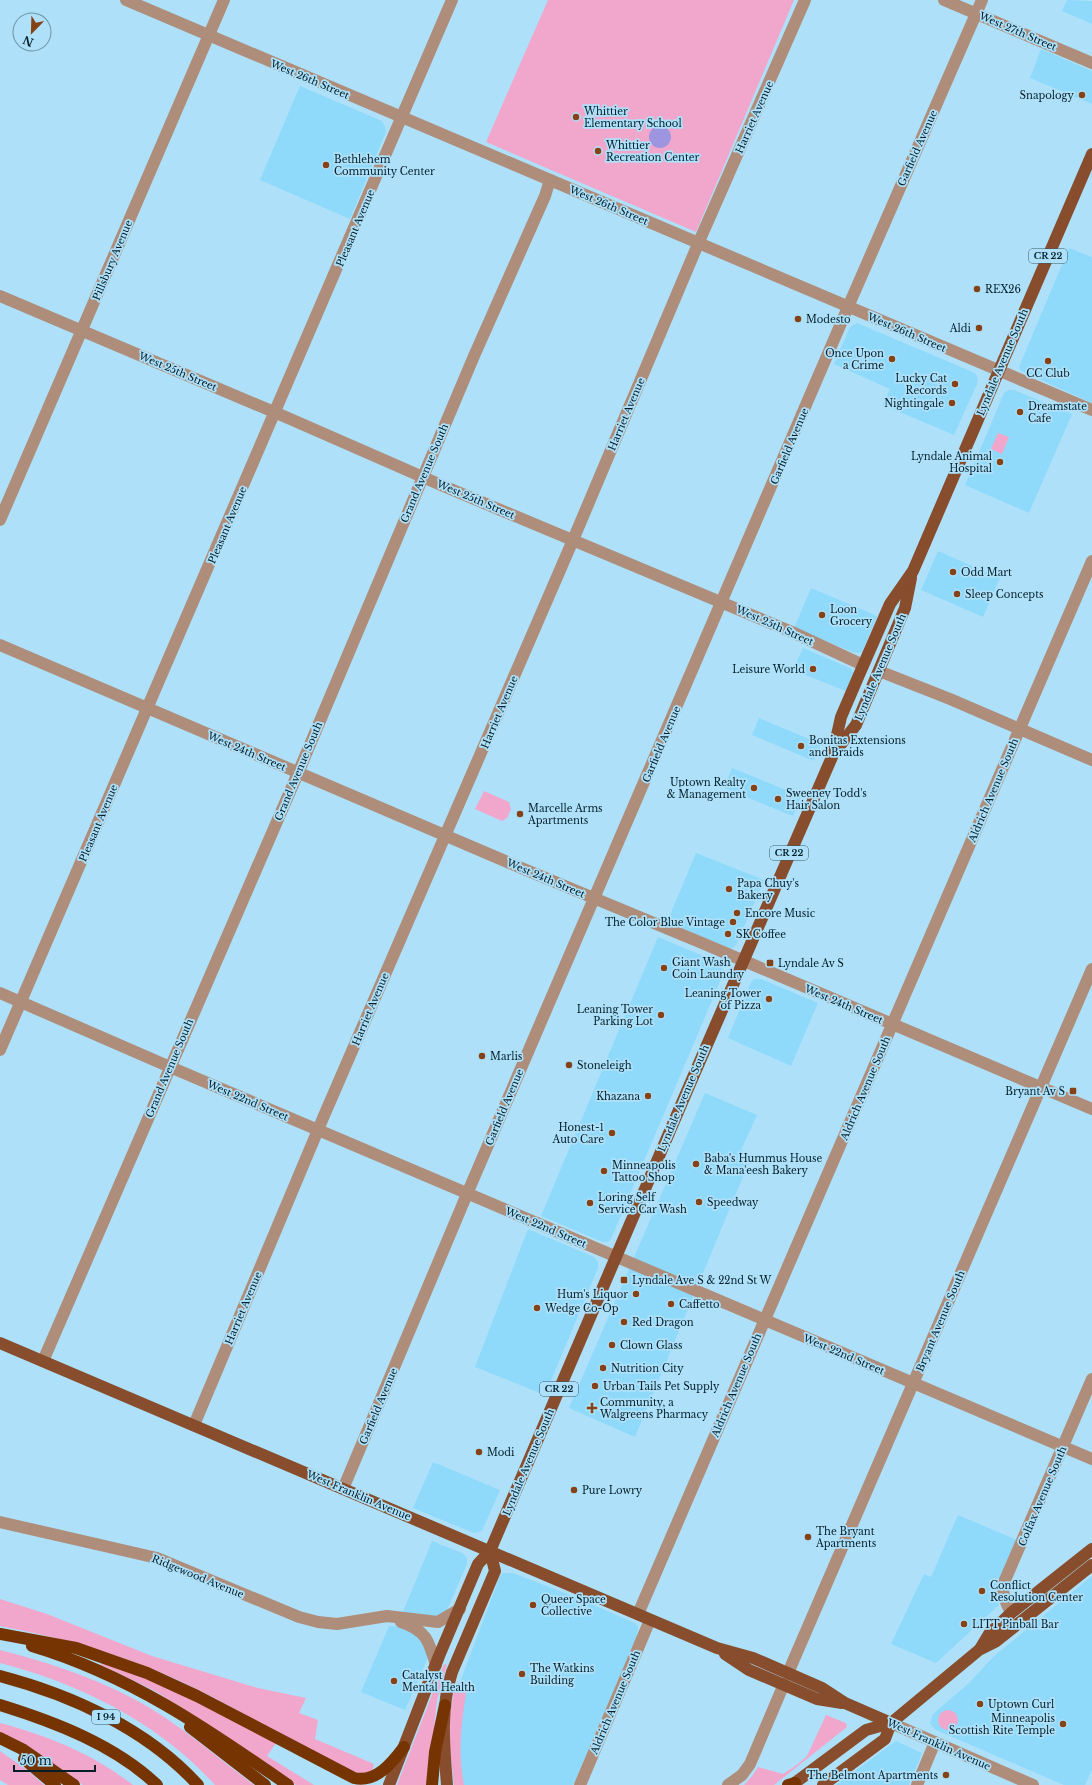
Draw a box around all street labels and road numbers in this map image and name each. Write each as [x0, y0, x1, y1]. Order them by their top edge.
street label: West 27th Street [976, 9, 1059, 54]
street label: West 26th Street [268, 57, 351, 102]
street label: Harriet Avenue [733, 79, 776, 155]
street label: Garfield Avenue [895, 108, 940, 188]
street label: West 26th Street [567, 183, 650, 228]
street label: Pleasant Avenue [333, 187, 378, 269]
street label: Pillsbury Avenue [90, 218, 135, 302]
road number: CR 22 [1029, 249, 1067, 263]
street label: Lyndale Avenue South [974, 307, 1031, 418]
street label: West 26th Street [865, 310, 948, 355]
street label: West 25th Street [136, 349, 219, 394]
street label: Harriet Avenue [605, 376, 648, 453]
street label: Garfield Avenue [767, 406, 812, 486]
street label: Grand Avenue South [398, 422, 451, 525]
street label: West 25th Street [434, 477, 517, 522]
street label: Pleasant Avenue [205, 484, 250, 566]
street label: West 25th Street [733, 602, 816, 648]
street label: Lyndale Avenue South [852, 612, 909, 723]
street label: Harriet Avenue [478, 674, 521, 751]
street label: Garfield Avenue [639, 704, 684, 784]
street label: Grand Avenue South [272, 720, 325, 823]
street label: West 24th Street [205, 729, 288, 774]
street label: Aldrich Avenue South [965, 736, 1021, 845]
street label: Pleasant Avenue [76, 782, 121, 864]
road number: CR 22 [770, 846, 808, 860]
street label: West 24th Street [504, 856, 587, 901]
street label: Harriet Avenue [349, 971, 392, 1048]
street label: West 24th Street [802, 982, 885, 1027]
street label: Grand Avenue South [143, 1017, 196, 1120]
street label: Aldrich Avenue South [837, 1034, 893, 1143]
street label: Lyndale Avenue South [655, 1043, 712, 1154]
street label: Garfield Avenue [482, 1067, 527, 1147]
street label: West 22nd Street [204, 1077, 291, 1123]
street label: West 22nd Street [502, 1204, 589, 1250]
street label: Bryant Avenue South [913, 1269, 968, 1374]
street label: Harriet Avenue [222, 1270, 265, 1347]
street label: Aldrich Avenue South [708, 1331, 764, 1440]
street label: West 22nd Street [800, 1331, 887, 1377]
street label: Garfield Avenue [356, 1366, 401, 1446]
road number: CR 22 [540, 1382, 578, 1396]
street label: Lyndale Avenue South [500, 1407, 557, 1518]
street label: Colfax Avenue South [1016, 1444, 1069, 1548]
street label: West Franklin Avenue [304, 1467, 413, 1523]
street label: Ridgewood Avenue [150, 1552, 246, 1601]
street label: Aldrich Avenue South [587, 1648, 643, 1757]
road number: I 94 [92, 1710, 120, 1724]
street label: West Franklin Avenue [884, 1715, 993, 1773]

